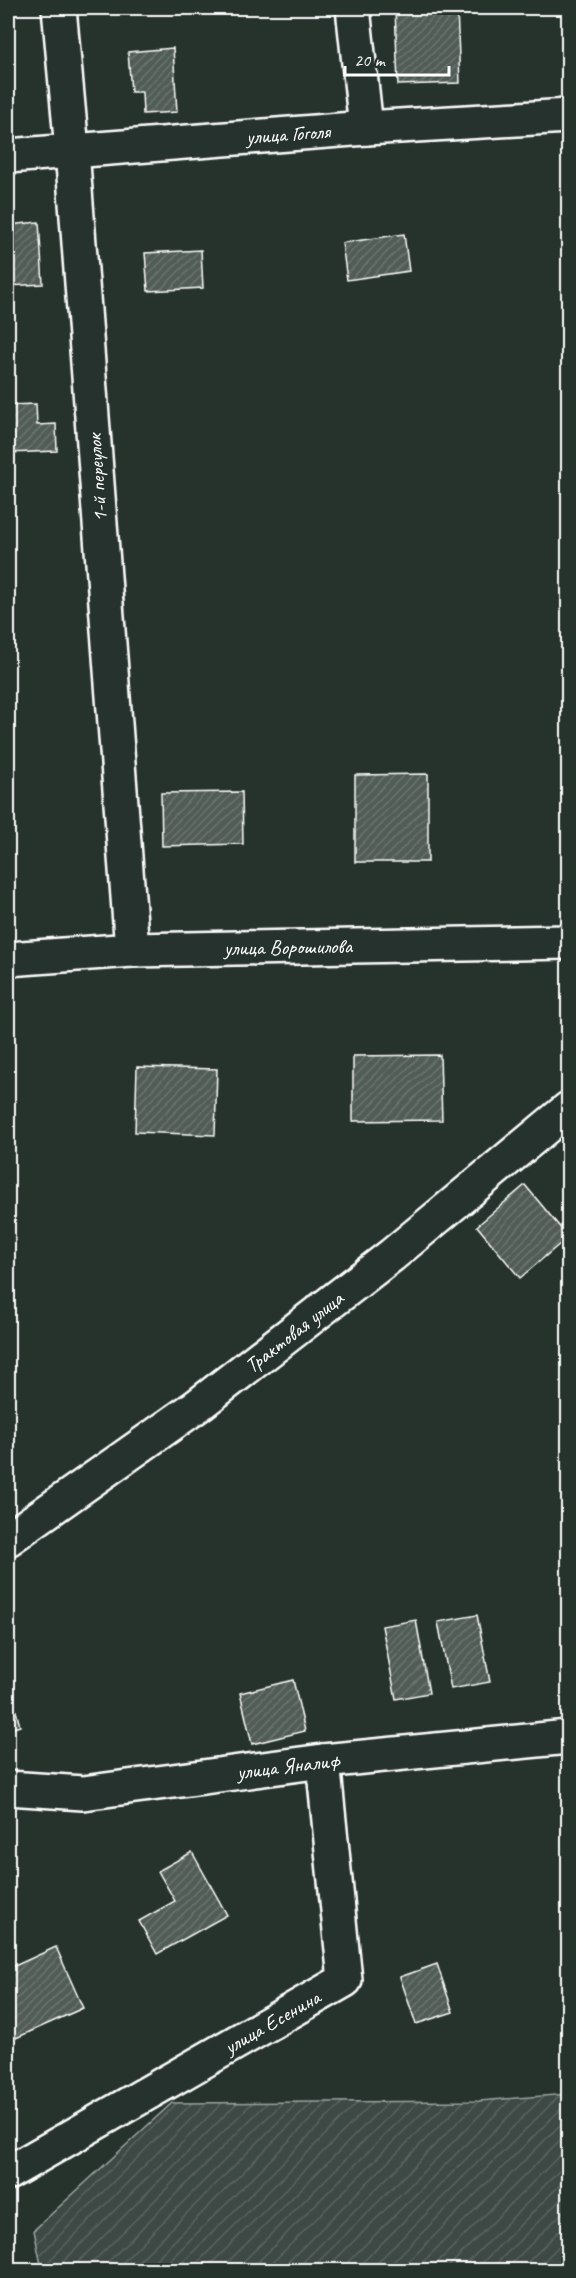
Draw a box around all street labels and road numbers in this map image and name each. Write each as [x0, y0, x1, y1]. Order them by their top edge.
street label: улица Гоголя [243, 118, 333, 150]
street label: 1-й переулок [81, 431, 113, 523]
street label: улица Ворошилова [222, 933, 354, 961]
street label: Трактовая улица [240, 1284, 350, 1379]
street label: улица Яналиф [233, 1747, 342, 1785]
street label: улица Есенина [218, 1983, 327, 2061]

